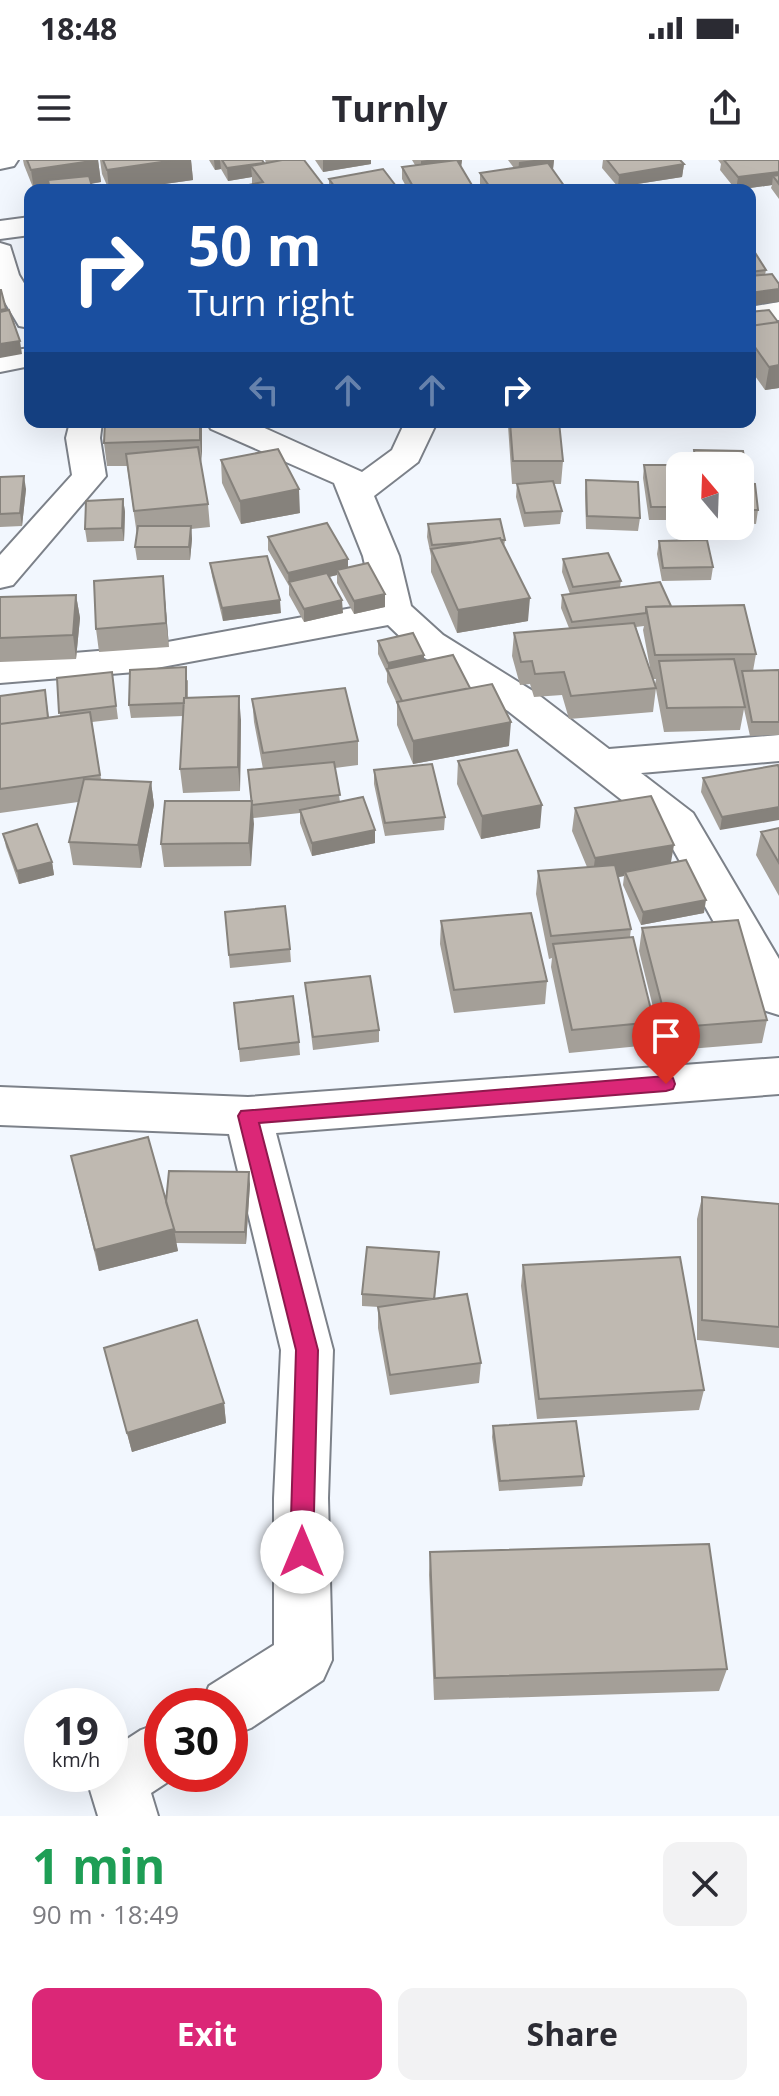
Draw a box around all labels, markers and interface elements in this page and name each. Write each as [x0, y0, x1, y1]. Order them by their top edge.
text: 18:48 [40, 8, 117, 49]
text: Turnly [332, 84, 447, 133]
icon: menu [32, 86, 76, 130]
icon: share [703, 86, 747, 130]
text: 50 m [188, 206, 322, 282]
icon: right [56, 216, 160, 320]
text: Turn right [188, 278, 354, 327]
icon: left [242, 368, 286, 412]
icon: ahead [326, 368, 370, 412]
icon: ahead [410, 368, 454, 412]
icon: right [494, 368, 538, 412]
north arrow [666, 452, 754, 540]
map controls [666, 452, 754, 540]
pin [632, 1002, 700, 1084]
icon: arrive [644, 1014, 688, 1058]
position arrow [260, 1510, 344, 1594]
speed limit sign: 30 [144, 1688, 248, 1792]
text: 19 [53, 1702, 99, 1757]
text: km/h [52, 1746, 100, 1773]
text: 1 min [32, 1833, 165, 1898]
button: close [663, 1842, 747, 1926]
text: 90 m · 18:49 [32, 1896, 179, 1932]
button: Exit [32, 1988, 382, 2080]
button: Share [398, 1988, 747, 2080]

